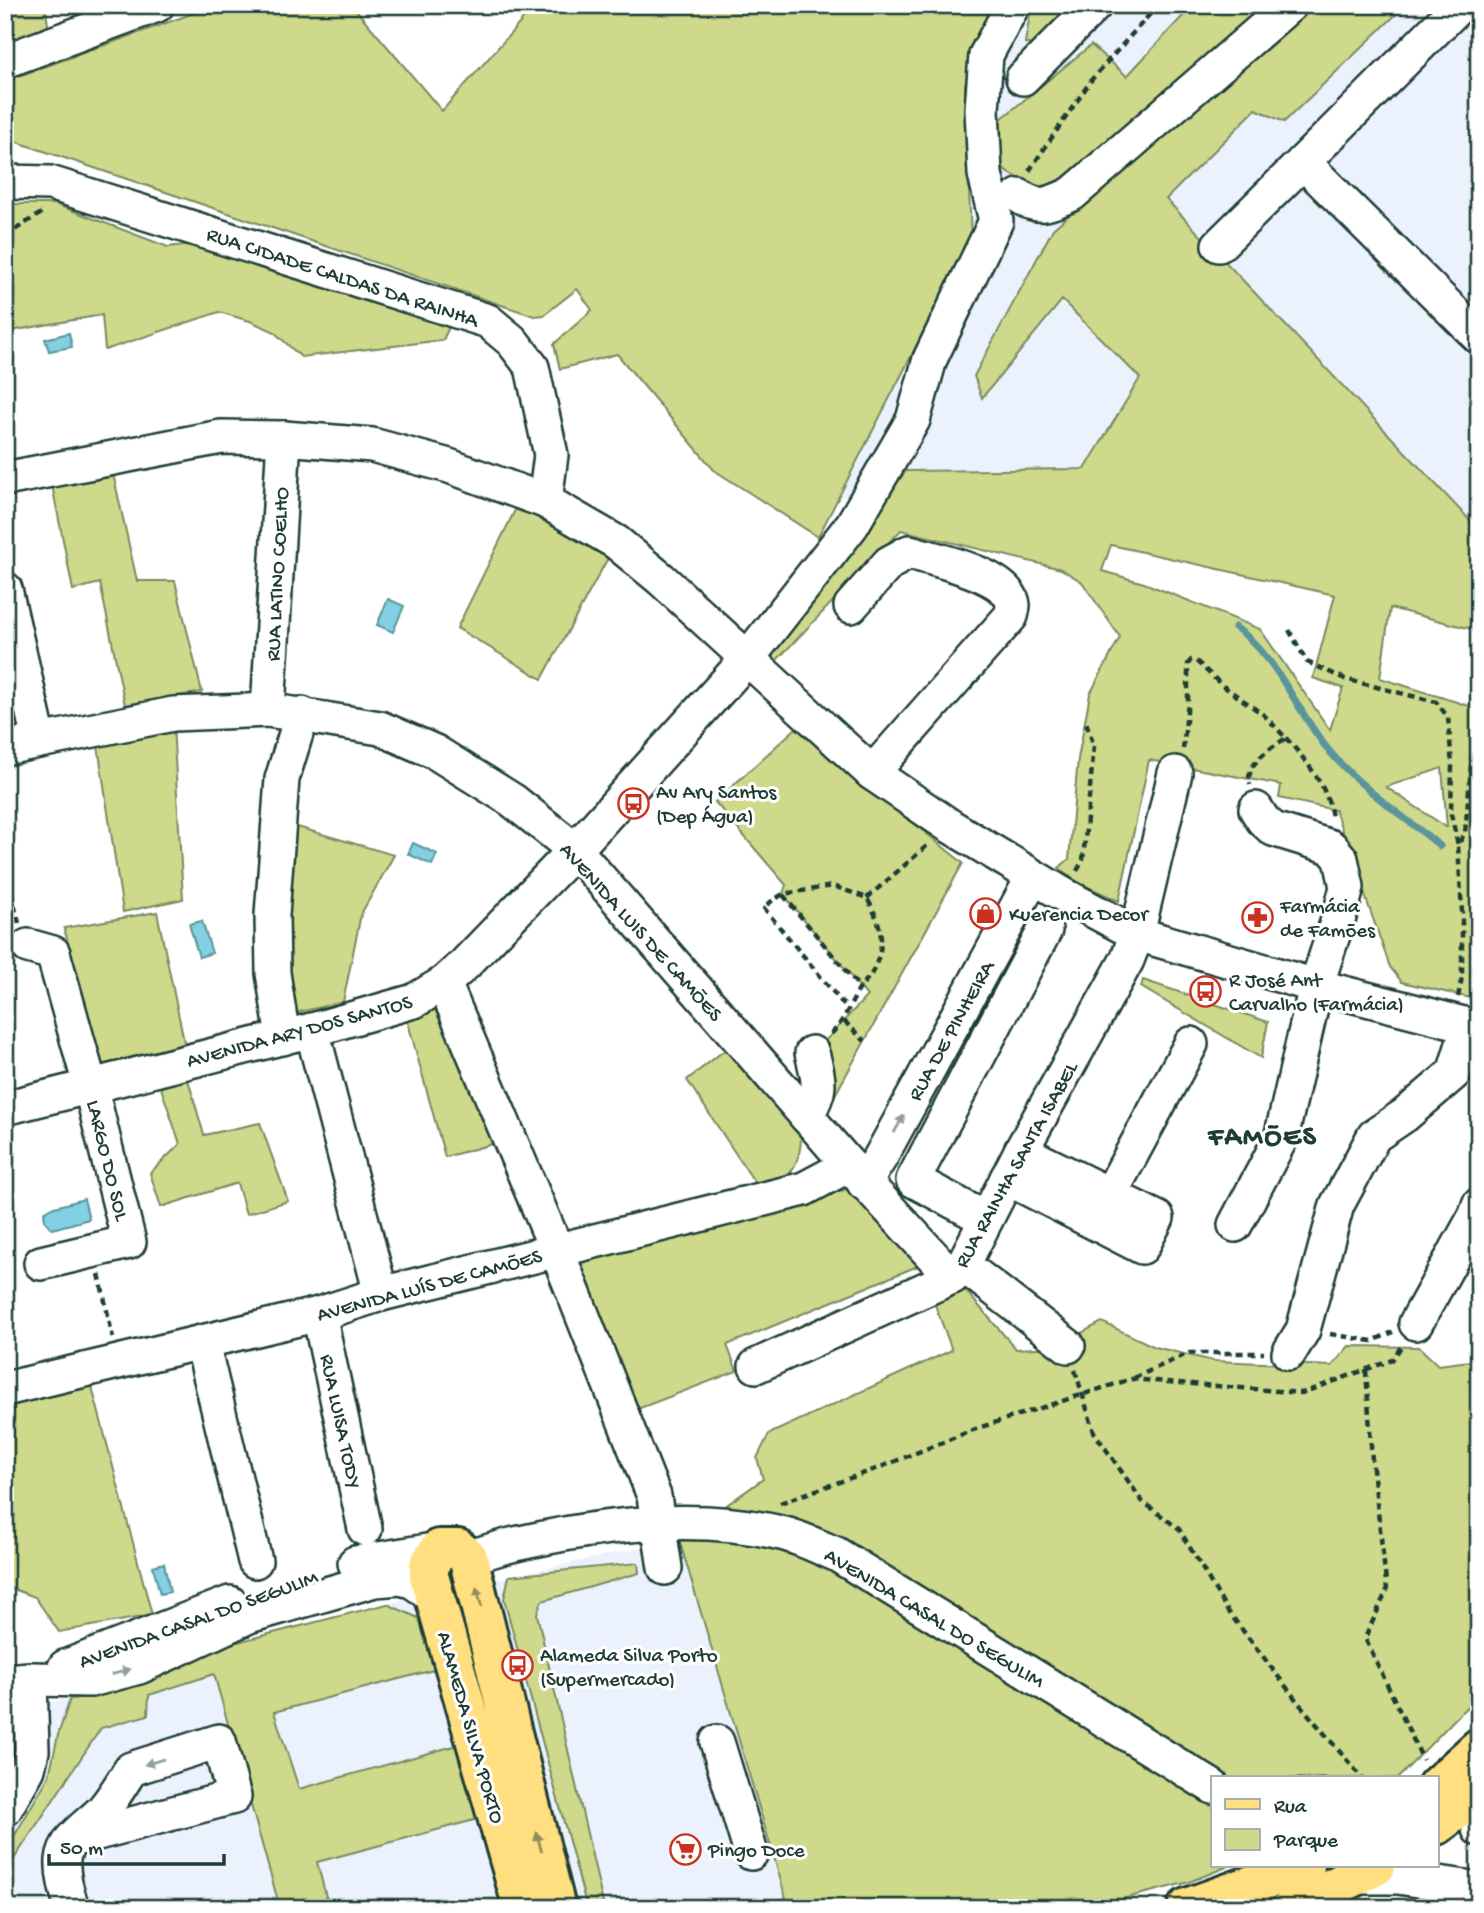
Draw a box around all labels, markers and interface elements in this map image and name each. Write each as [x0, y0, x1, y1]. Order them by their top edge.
street label: RUA CIDADE CALDAS DA RAINHA [203, 223, 483, 336]
street label: RUA LATINO COELHO [262, 486, 297, 662]
place label: Av Ary Santos (Dep Água) [656, 782, 778, 831]
bus stop icon: Av Ary Santos (Dep Água) [616, 786, 650, 820]
street label: AVENIDA LUIS DE CAMÕES [552, 839, 727, 1028]
shop icon: Kuerencia Decor [969, 896, 1003, 930]
place label: Farmácia de Famões [1279, 896, 1376, 945]
pharmacy icon: Farmácia de Famões [1240, 900, 1274, 934]
place label: Kuerencia Decor [1009, 904, 1149, 929]
street label: RUA DE PINHEIRA [904, 956, 1003, 1106]
place label: R José Ant Carvalho (Farmácia) [1229, 970, 1404, 1019]
bus stop icon: R José Ant Carvalho (Farmácia) [1189, 974, 1223, 1008]
street label: AVENIDA ARY DOS SANTOS [184, 991, 416, 1076]
street label: RUA RAINHA SANTA ISABEL [951, 1057, 1086, 1273]
street label: LARGO DO SOL [79, 1098, 133, 1225]
one-way arrow [893, 1114, 905, 1134]
district label: FAMÕES [1207, 1122, 1318, 1155]
street label: AVENIDA LUÍS DE CAMÕES [315, 1245, 545, 1329]
street label: RUA LUISA TODY [312, 1352, 365, 1491]
street label: AVENIDA CASAL DO SEGULIM [819, 1544, 1048, 1696]
street label: AVENIDA CASAL DO SEGULIM [76, 1566, 322, 1676]
one-way arrow [473, 1586, 484, 1608]
street label: ALAMEDA SILVA PORTO [429, 1629, 508, 1827]
place label: Alameda Silva Porto (Supermercado) [540, 1645, 718, 1694]
bus stop icon: Alameda Silva Porto (Supermercado) [500, 1649, 534, 1683]
one-way arrow [110, 1666, 132, 1677]
one-way arrow [143, 1757, 164, 1767]
legend [1211, 1776, 1438, 1868]
text: Rua [1274, 1796, 1308, 1821]
scale bar [49, 1822, 224, 1866]
text: Parque [1273, 1830, 1339, 1855]
one-way arrow [533, 1831, 544, 1853]
supermarket icon: Pingo Doce [668, 1832, 702, 1866]
text: 50 m [60, 1838, 103, 1863]
place label: Pingo Doce [707, 1840, 806, 1865]

